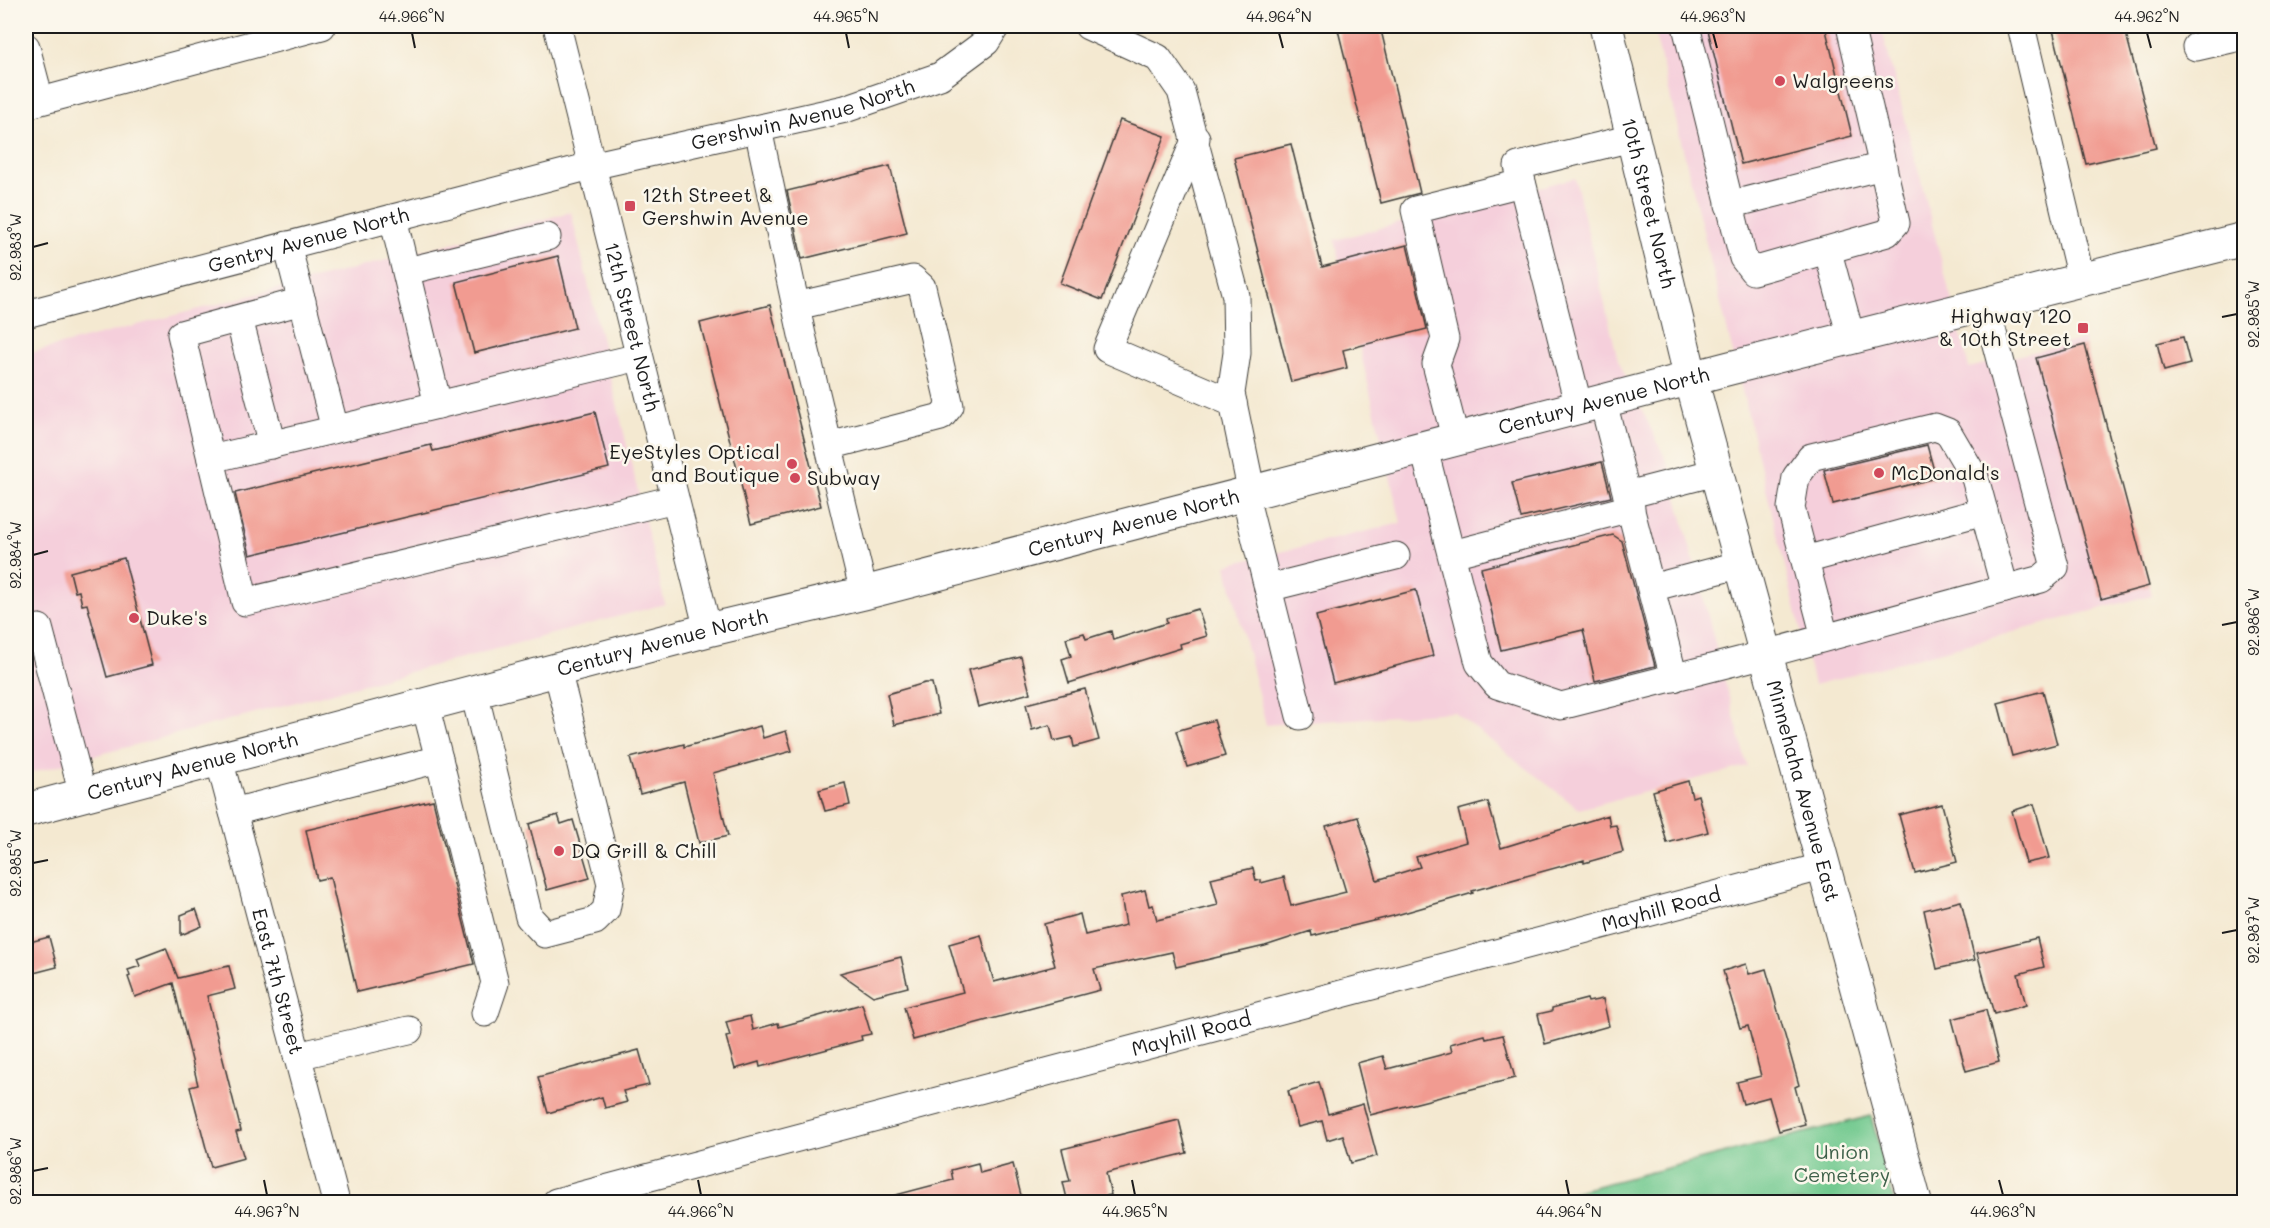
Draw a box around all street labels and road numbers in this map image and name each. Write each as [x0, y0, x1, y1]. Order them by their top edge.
street label: Gershwin Avenue North [688, 72, 917, 155]
street label: 10th Street North [1616, 115, 1683, 291]
street label: Gentry Avenue North [205, 200, 411, 278]
street label: 12th Street North [600, 239, 667, 414]
street label: Century Avenue North [1495, 360, 1712, 440]
street label: Century Avenue North [1025, 482, 1241, 562]
street label: Century Avenue North [554, 602, 770, 681]
street label: Minnehaha Avenue East [1762, 677, 1847, 904]
street label: Century Avenue North [84, 725, 300, 805]
street label: Mayhill Road [1598, 880, 1723, 937]
street label: East 7th Street [247, 905, 310, 1057]
street label: Mayhill Road [1128, 1005, 1253, 1061]

